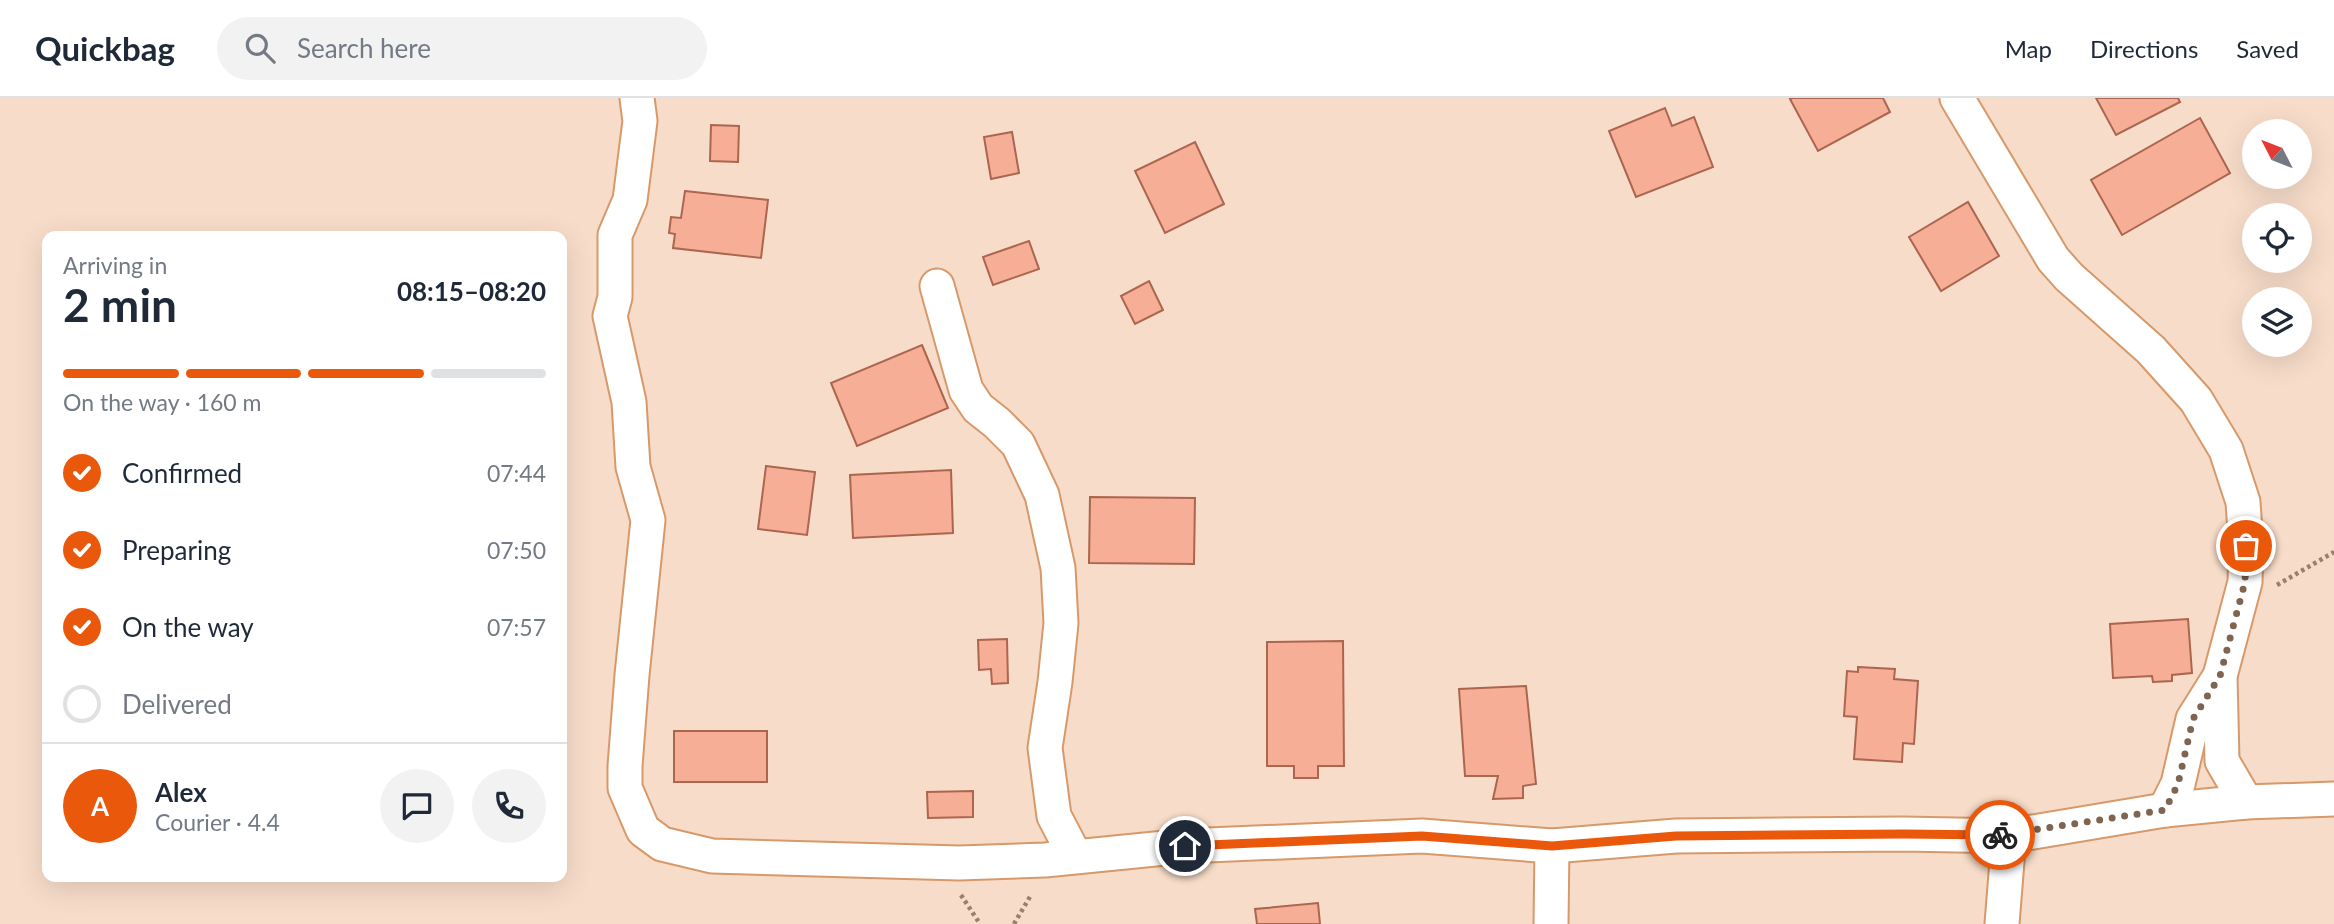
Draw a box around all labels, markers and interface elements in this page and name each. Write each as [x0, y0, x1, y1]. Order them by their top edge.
search box [217, 17, 707, 80]
text: Quickbag [35, 28, 175, 68]
icon: search [241, 29, 279, 67]
text: Search here [297, 32, 431, 64]
text: Map [2005, 34, 2052, 63]
text: Directions [2090, 34, 2198, 63]
text: Saved [2236, 34, 2299, 63]
north arrow [2242, 119, 2312, 189]
map controls [2242, 119, 2312, 357]
button: locate [2242, 203, 2312, 273]
text: Arriving in [63, 251, 167, 279]
text: 08:15–08:20 [397, 275, 546, 307]
text: 2 min [63, 277, 177, 332]
button: layers [2242, 287, 2312, 357]
text: On the way · 160 m [63, 388, 262, 416]
icon: check [63, 454, 101, 492]
text: Confirmed [122, 457, 242, 489]
text: 07:44 [487, 459, 546, 487]
pin [2216, 516, 2276, 576]
icon: bag [2227, 527, 2265, 565]
icon: check [63, 531, 101, 569]
text: Preparing [122, 534, 231, 566]
text: 07:50 [487, 536, 546, 564]
icon: check [63, 608, 101, 646]
text: On the way [122, 611, 254, 643]
text: 07:57 [487, 613, 546, 641]
text: Delivered [122, 688, 232, 720]
button: chat [380, 769, 454, 843]
button: phone [472, 769, 546, 843]
text: Alex [155, 776, 207, 808]
text: A [91, 790, 109, 822]
courier [1965, 800, 2035, 870]
text: Courier · 4.4 [155, 808, 280, 836]
pin [1155, 816, 1215, 876]
icon: bike [1981, 816, 2019, 854]
icon: home [1166, 827, 1204, 865]

